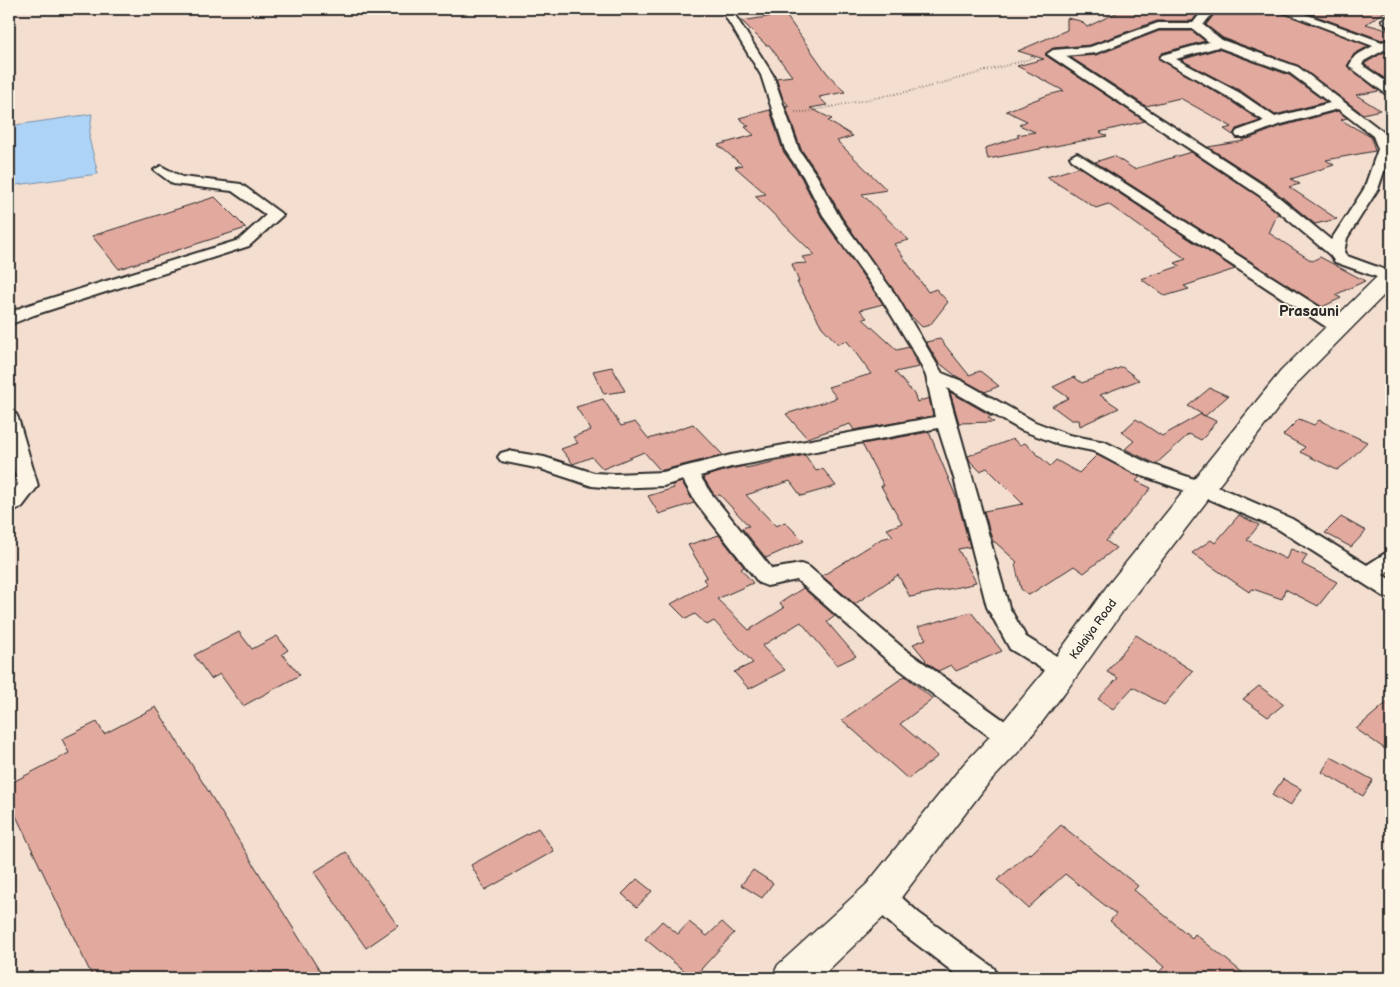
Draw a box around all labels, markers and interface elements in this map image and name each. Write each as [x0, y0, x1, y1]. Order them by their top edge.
district label: Prasauni [1279, 302, 1339, 321]
street label: Kalaiya Road [1067, 596, 1120, 662]

